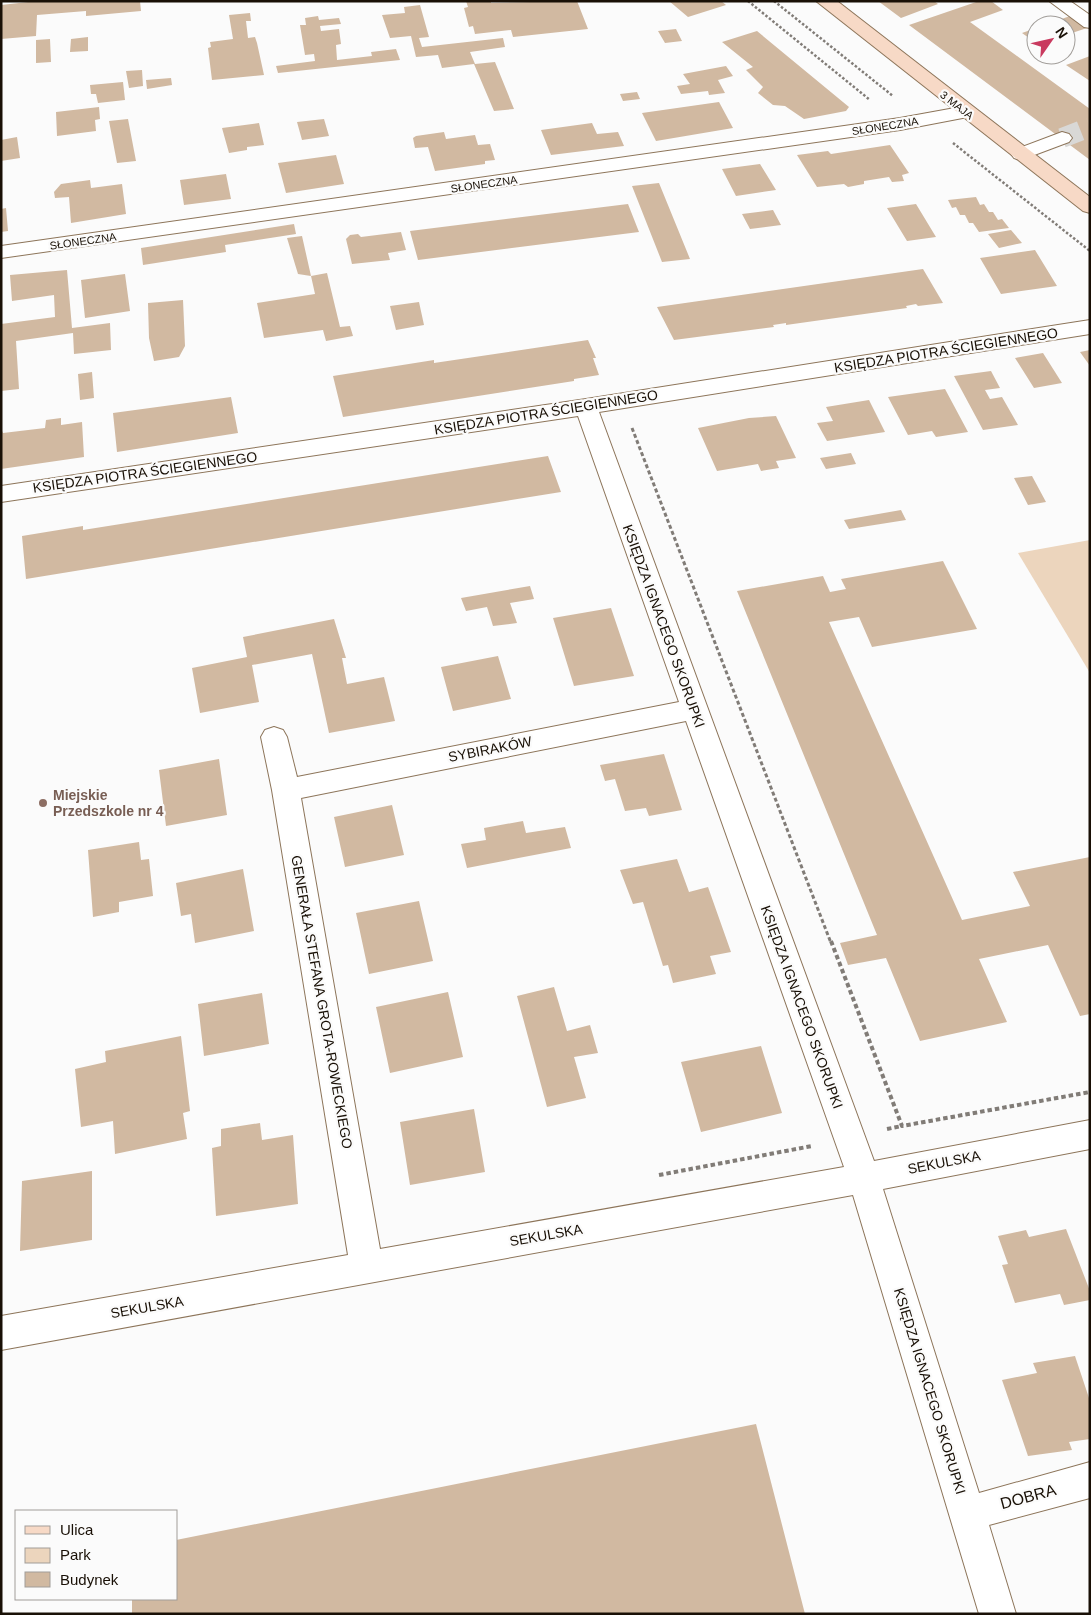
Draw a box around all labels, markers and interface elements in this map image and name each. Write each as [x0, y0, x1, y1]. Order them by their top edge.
north arrow [1026, 15, 1076, 65]
text: N [1052, 24, 1071, 41]
street label: 3 MAJA [938, 88, 976, 122]
street label: SŁONECZNA [851, 115, 920, 137]
street label: SŁONECZNA [450, 173, 519, 195]
street label: SŁONECZNA [49, 230, 118, 252]
street label: KSIĘDZA PIOTRA ŚCIEGIENNEGO [833, 323, 1059, 376]
street label: KSIĘDZA PIOTRA ŚCIEGIENNEGO [433, 385, 659, 438]
street label: KSIĘDZA PIOTRA ŚCIEGIENNEGO [32, 447, 258, 496]
street label: KSIĘDZA IGNACEGO SKORUPKI [620, 522, 708, 730]
street label: SYBIRAKÓW [447, 733, 534, 765]
place label: Miejskie Przedszkole nr 4 [53, 787, 164, 819]
marker: Miejskie Przedszkole nr 4 [37, 797, 49, 809]
street label: GENERAŁA STEFANA GROTA-ROWECKIEGO [288, 854, 356, 1150]
street label: KSIĘDZA IGNACEGO SKORUPKI [758, 903, 846, 1111]
street label: SEKULSKA [906, 1147, 982, 1177]
street label: SEKULSKA [508, 1221, 584, 1249]
street label: KSIĘDZA IGNACEGO SKORUPKI [891, 1286, 969, 1496]
street label: SEKULSKA [109, 1293, 185, 1321]
street label: DOBRA [998, 1481, 1058, 1512]
legend [15, 1510, 178, 1600]
text: Ulica [60, 1521, 94, 1538]
text: Park [60, 1546, 91, 1563]
text: Budynek [60, 1571, 119, 1588]

